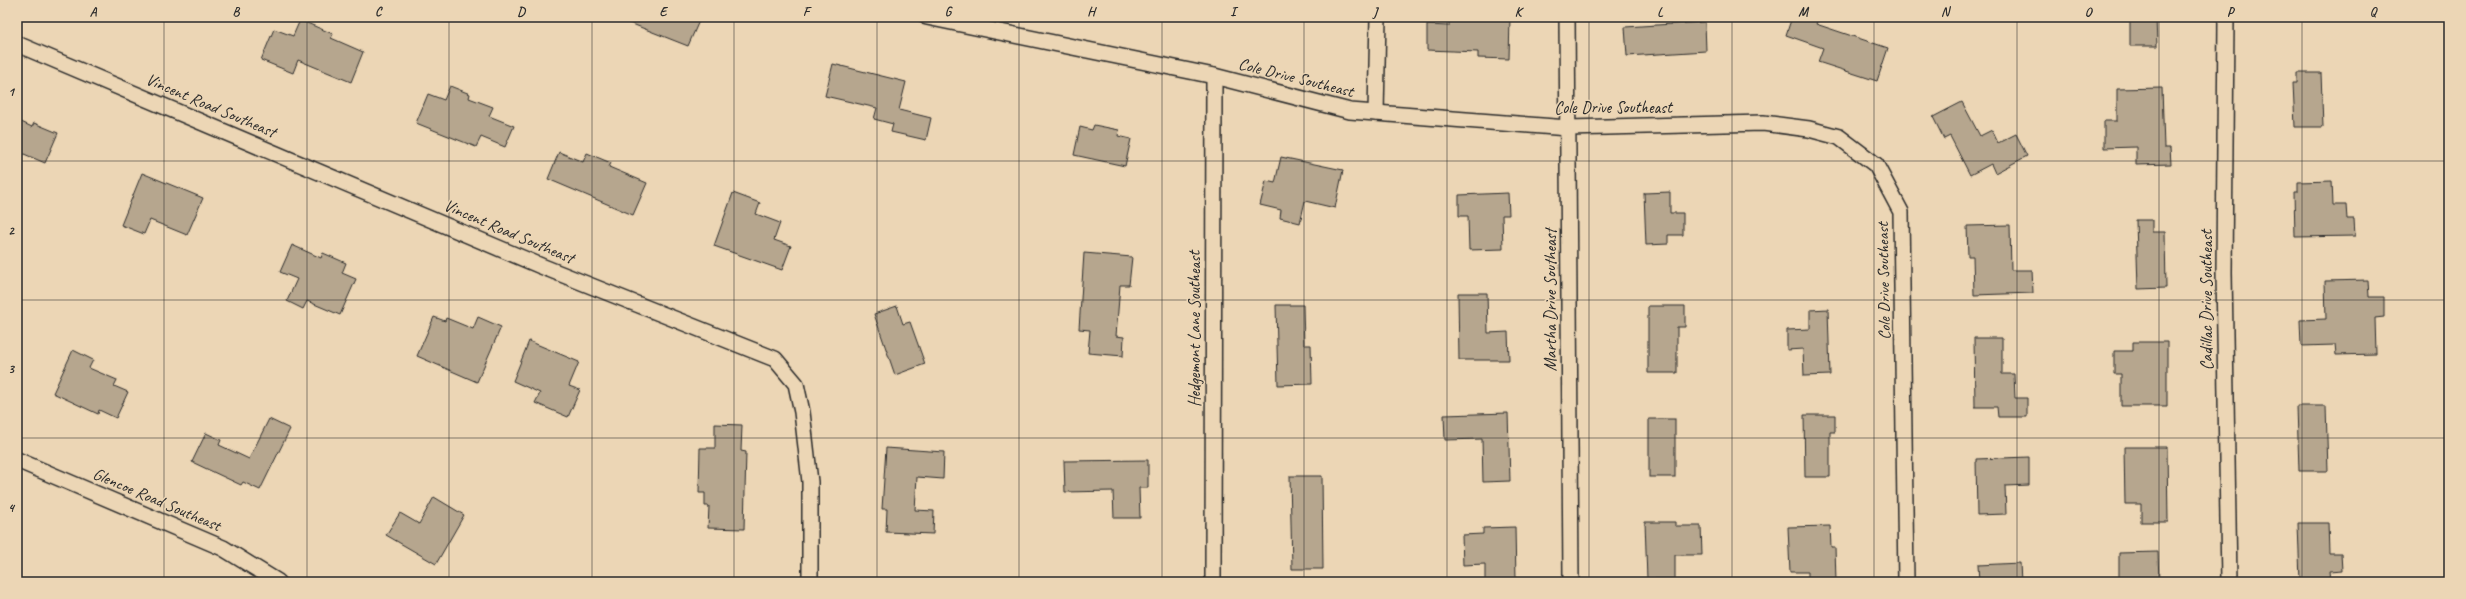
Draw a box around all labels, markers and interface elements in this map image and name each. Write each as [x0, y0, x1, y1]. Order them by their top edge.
text: A [90, 4, 98, 20]
text: B [233, 4, 241, 20]
text: C [375, 4, 383, 20]
text: D [517, 4, 526, 20]
text: E [660, 4, 669, 20]
text: F [803, 4, 812, 20]
text: G [945, 4, 953, 20]
text: H [1087, 4, 1097, 20]
text: I [1230, 4, 1239, 20]
text: J [1372, 4, 1379, 20]
text: K [1515, 4, 1525, 20]
text: L [1657, 4, 1664, 20]
text: M [1798, 4, 1809, 20]
text: N [1941, 4, 1952, 20]
text: O [2085, 4, 2094, 20]
text: P [2227, 4, 2236, 20]
text: Q [2370, 4, 2378, 20]
street label: Cole Drive Southeast [1236, 53, 1358, 102]
street label: Vincent Road Southeast [143, 69, 281, 143]
text: 1 [8, 84, 16, 100]
street label: Cole Drive Southeast [1554, 97, 1674, 118]
street label: Vincent Road Southeast [441, 195, 579, 269]
street label: Cole Drive Southeast [1872, 220, 1895, 340]
text: 2 [8, 223, 15, 239]
street label: Martha Drive Southeast [1540, 226, 1561, 371]
street label: Cadillac Drive Southeast [2196, 227, 2217, 370]
street label: Hedgemont Lane Southeast [1184, 249, 1205, 407]
text: 3 [8, 361, 15, 377]
street label: Glencoe Road Southeast [90, 463, 226, 537]
text: 4 [8, 500, 16, 516]

